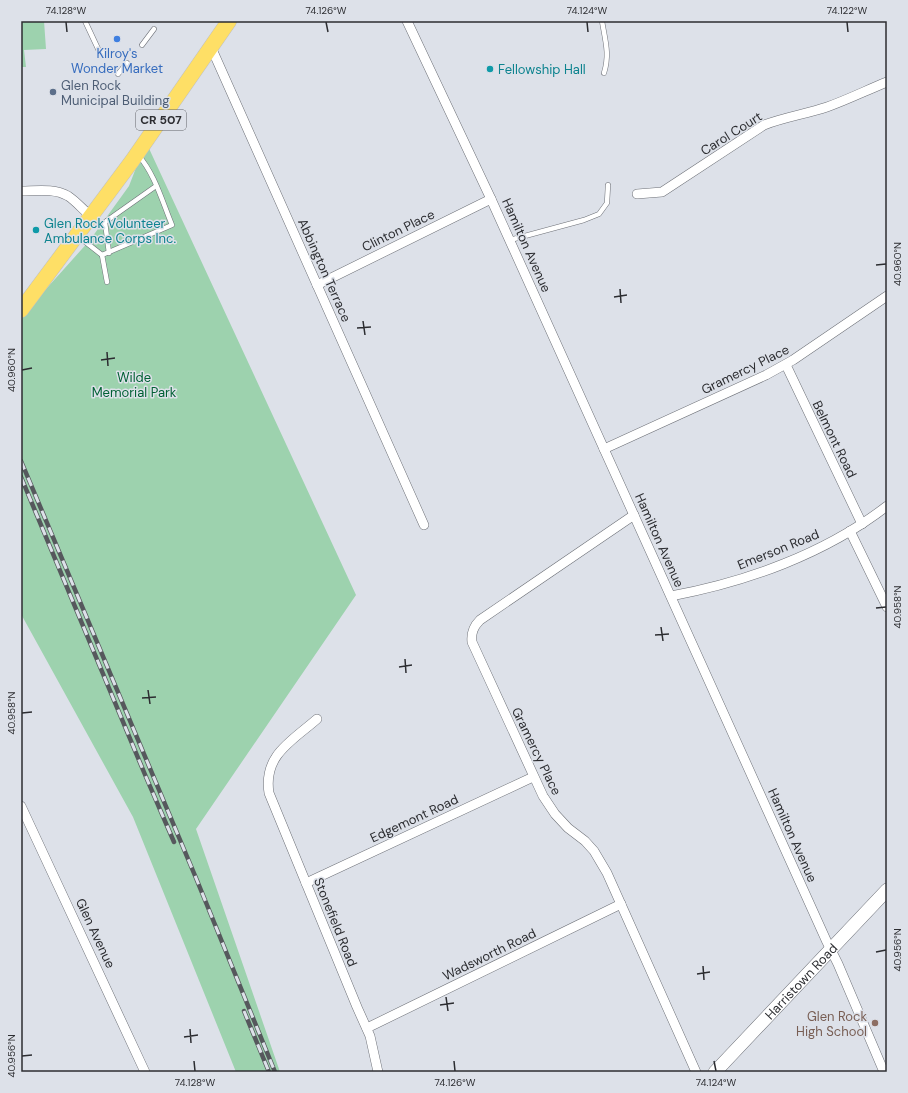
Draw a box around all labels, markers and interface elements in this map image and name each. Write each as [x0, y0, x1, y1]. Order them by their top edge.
text: 74.128°W [46, 4, 87, 17]
text: 74.126°W [306, 4, 347, 17]
text: 74.124°W [567, 4, 608, 17]
text: 74.122°W [827, 4, 867, 17]
marker: Kilroy's Wonder Market [112, 34, 122, 44]
place label: Kilroy's Wonder Market [71, 45, 163, 77]
place label: Fellowship Hall [498, 61, 586, 78]
marker: Fellowship Hall [485, 64, 495, 74]
place label: Glen Rock Municipal Building [61, 77, 169, 109]
marker: Glen Rock Municipal Building [48, 87, 58, 97]
street label: Carol Court [697, 108, 765, 159]
road number: CR 507 [136, 110, 186, 130]
street label: Hamilton Avenue [498, 195, 555, 295]
street label: Clinton Place [359, 206, 437, 255]
place label: Glen Rock Volunteer Ambulance Corps Inc. [44, 215, 176, 247]
street label: Abbington Terrace [294, 216, 355, 325]
marker: Glen Rock Volunteer Ambulance Corps Inc. [31, 225, 41, 235]
text: 40.960°N [891, 242, 904, 286]
street label: Gramercy Place [698, 341, 792, 398]
text: 40.960°N [5, 348, 18, 392]
park label: Wilde Memorial Park [92, 369, 177, 401]
street label: Belmont Road [809, 398, 861, 481]
street label: Hamilton Avenue [631, 490, 688, 590]
street label: Emerson Road [735, 525, 821, 574]
text: 40.958°N [891, 585, 904, 629]
text: 40.958°N [5, 691, 18, 735]
street label: Gramercy Place [508, 704, 565, 798]
street label: Hamilton Avenue [764, 785, 821, 885]
street label: Edgemont Road [367, 791, 461, 846]
street label: Stonefield Road [310, 875, 361, 969]
street label: Glen Avenue [72, 896, 119, 971]
street label: Wadsworth Road [440, 924, 539, 984]
text: 40.956°N [891, 928, 904, 972]
street label: Harristown Road [761, 940, 841, 1023]
place label: Glen Rock High School [796, 1008, 867, 1040]
marker: Glen Rock High School [870, 1018, 880, 1028]
text: 40.956°N [5, 1034, 18, 1078]
text: 74.128°W [175, 1076, 216, 1089]
text: 74.126°W [435, 1076, 476, 1089]
text: 74.124°W [696, 1076, 737, 1089]

